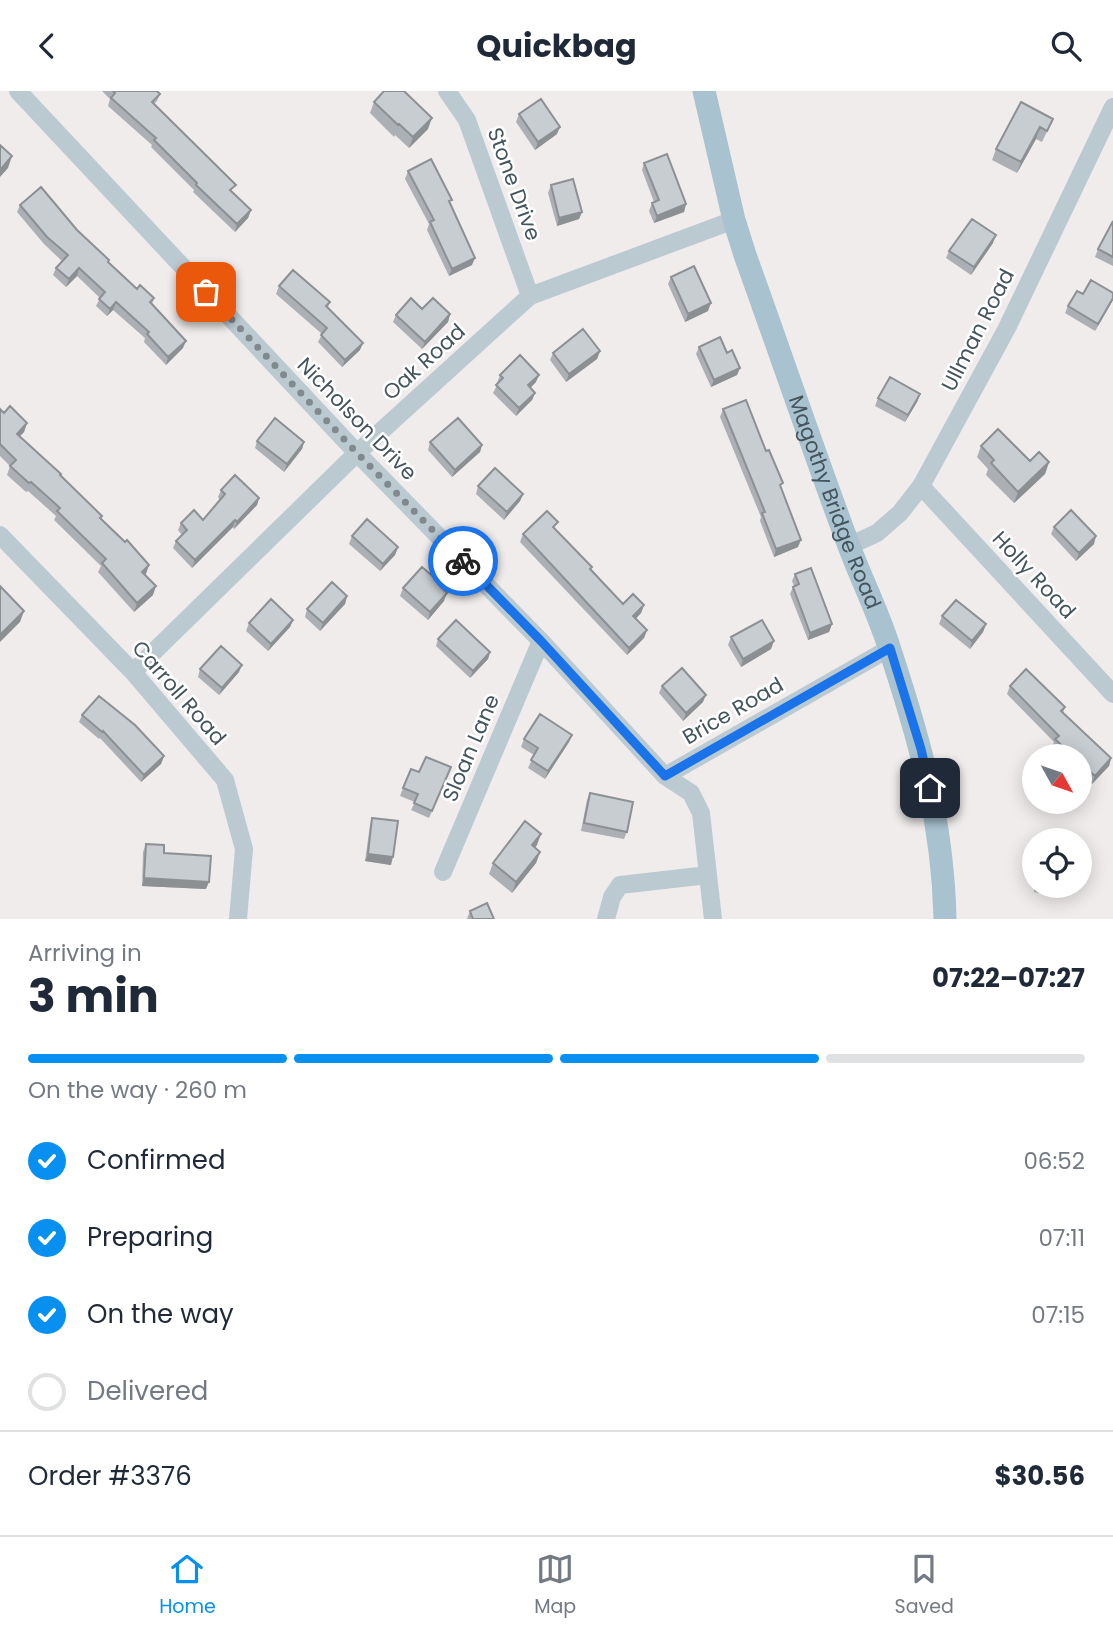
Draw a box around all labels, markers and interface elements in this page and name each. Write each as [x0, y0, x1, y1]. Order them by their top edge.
text: Quickbag [476, 23, 637, 68]
icon: back [28, 27, 66, 65]
icon: search [1047, 27, 1085, 65]
street label: Stone Drive [481, 123, 548, 244]
pin [176, 262, 236, 322]
street label: Ullman Road [934, 263, 1021, 396]
icon: bag [187, 273, 225, 311]
street label: Oak Road [376, 317, 471, 406]
street label: Nicholson Drive [291, 351, 424, 487]
street label: Magothy Bridge Road [782, 391, 888, 613]
street label: Holly Road [986, 524, 1083, 625]
courier [428, 526, 498, 596]
icon: bike [444, 542, 482, 580]
street label: Carroll Road [126, 634, 233, 751]
street label: Brice Road [677, 670, 788, 751]
street label: Sloan Lane [435, 690, 506, 806]
north arrow [1022, 744, 1092, 814]
map controls [1022, 744, 1092, 898]
pin [900, 758, 960, 818]
icon: home [911, 769, 949, 807]
button: locate [1022, 828, 1092, 898]
text: Arriving in [28, 937, 142, 969]
text: 07:22–07:27 [932, 960, 1085, 996]
text: 3 min [28, 964, 159, 1028]
text: On the way · 260 m [28, 1074, 247, 1106]
icon: check [28, 1142, 66, 1180]
text: Confirmed [87, 1142, 225, 1178]
text: 06:52 [1023, 1145, 1085, 1177]
icon: check [28, 1219, 66, 1257]
text: Preparing [87, 1219, 213, 1255]
text: 07:11 [1038, 1222, 1085, 1254]
icon: check [28, 1296, 66, 1334]
text: On the way [87, 1296, 234, 1332]
text: 07:15 [1031, 1299, 1085, 1331]
text: Delivered [87, 1373, 208, 1409]
text: Order #3376 [28, 1458, 192, 1494]
text: $30.56 [994, 1458, 1085, 1494]
tab: Home [159, 1550, 216, 1621]
tab: Map [534, 1550, 576, 1621]
tab: Saved [895, 1550, 954, 1621]

